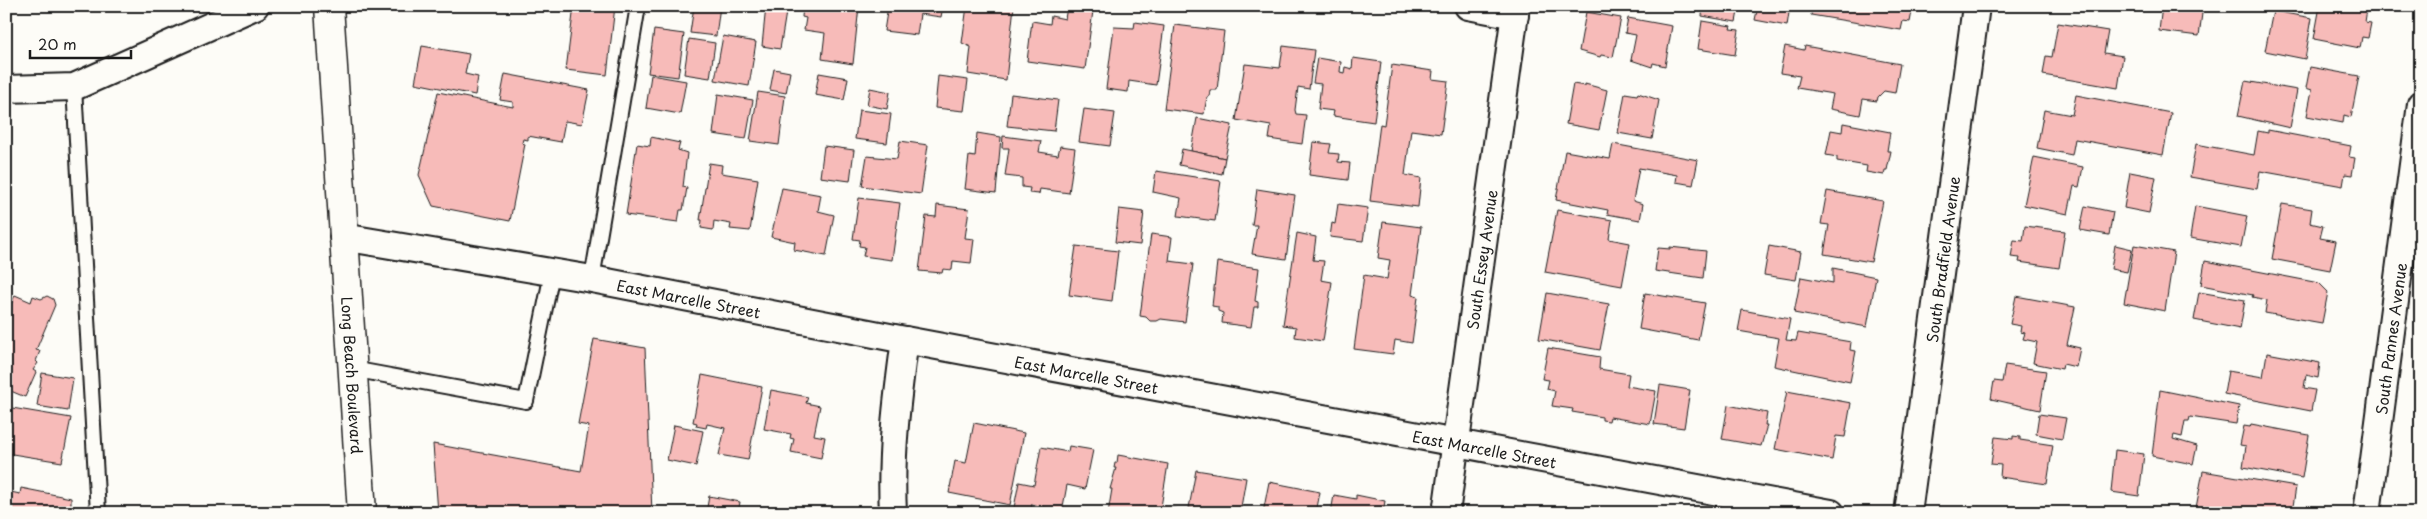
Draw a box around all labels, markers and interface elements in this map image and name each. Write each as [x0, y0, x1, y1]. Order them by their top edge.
scale bar [30, 28, 131, 60]
text: 20 m [38, 32, 77, 55]
street label: South Bradfield Avenue [1919, 175, 1965, 344]
street label: South Essey Avenue [1460, 188, 1502, 331]
street label: South Pannes Avenue [2369, 261, 2411, 416]
street label: East Marcelle Street [615, 273, 762, 323]
street label: Long Beach Boulevard [336, 296, 370, 455]
street label: East Marcelle Street [1013, 349, 1160, 399]
street label: East Marcelle Street [1411, 424, 1558, 473]

